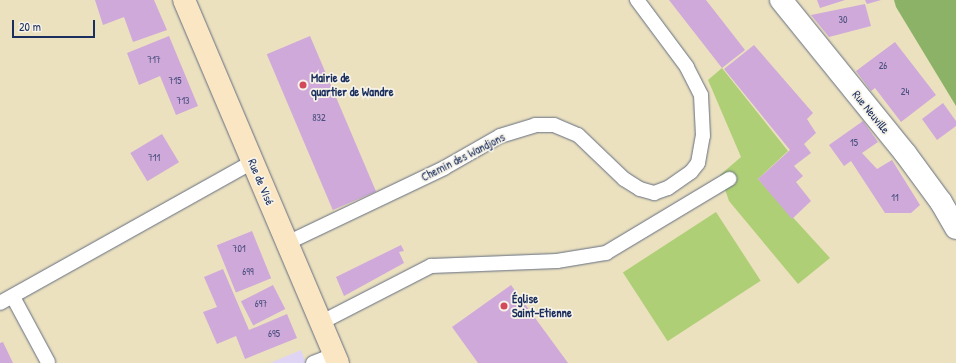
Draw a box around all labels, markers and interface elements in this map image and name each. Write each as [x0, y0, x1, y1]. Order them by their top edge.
scale bar [14, 12, 97, 38]
house number: 30 [839, 14, 847, 26]
text: 20 m [19, 18, 41, 35]
house number: 717 [147, 54, 161, 66]
house number: 26 [879, 60, 887, 72]
place label: Mairie de quartier de Wandre [311, 71, 393, 99]
house number: 715 [169, 75, 181, 87]
marker: Mairie de quartier de Wandre [298, 80, 308, 90]
house number: 24 [901, 86, 909, 98]
street label: Rue Neuville [849, 88, 893, 136]
house number: 713 [176, 95, 190, 107]
house number: 832 [312, 112, 326, 124]
street label: Chemin des Wandjons [419, 130, 507, 184]
house number: 15 [850, 137, 858, 149]
house number: 711 [148, 152, 160, 164]
street label: Rue de Visé [245, 157, 277, 207]
house number: 11 [891, 192, 899, 204]
house number: 701 [232, 243, 246, 255]
house number: 699 [242, 266, 254, 278]
place label: Église Saint-Etienne [512, 292, 572, 320]
house number: 697 [255, 298, 267, 310]
marker: Église Saint-Etienne [499, 301, 509, 311]
house number: 695 [268, 328, 280, 340]

